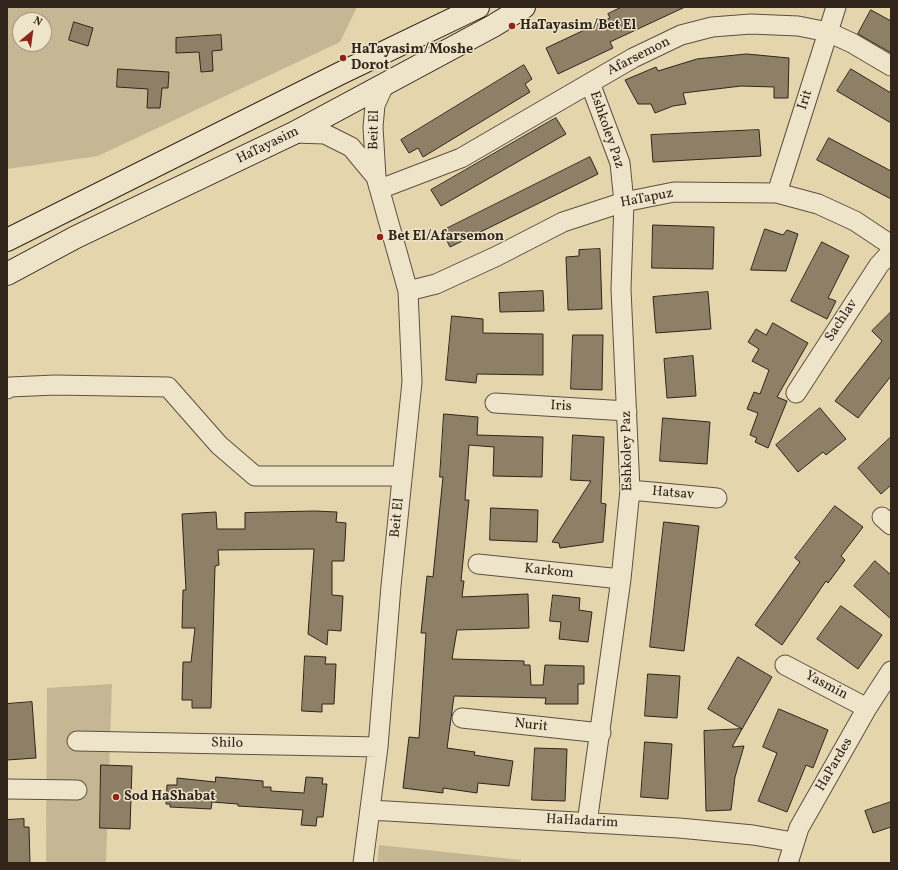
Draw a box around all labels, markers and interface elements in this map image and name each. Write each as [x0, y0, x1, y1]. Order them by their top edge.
north arrow [12, 12, 52, 52]
text: N [30, 13, 45, 30]
place label: HaTayasim/Bet El [520, 18, 636, 34]
marker: HaTayasim/Bet El [507, 21, 517, 31]
street label: Afarsemon [605, 34, 673, 80]
place label: HaTayasim/Moshe Dorot [351, 42, 473, 74]
marker: HaTayasim/Moshe Dorot [338, 53, 348, 63]
street label: Irit [795, 88, 817, 112]
street label: Eshkoley Paz [585, 89, 627, 171]
street label: Beit El [366, 110, 384, 150]
street label: HaTayasim [234, 124, 302, 168]
street label: HaTapuz [619, 186, 675, 212]
place label: Bet El/Afarsemon [388, 229, 504, 245]
marker: Bet El/Afarsemon [375, 232, 385, 242]
street label: Sachlav [822, 297, 862, 345]
street label: Iris [550, 398, 572, 416]
street label: Eshkoley Paz [619, 411, 637, 491]
street label: Hatsav [651, 484, 695, 504]
street label: Beit El [388, 497, 408, 539]
street label: Karkom [523, 561, 575, 583]
street label: Yasmin [802, 668, 850, 704]
street label: Nurit [514, 716, 548, 736]
street label: Shilo [211, 735, 243, 753]
street label: HaPardes [813, 735, 857, 795]
place label: Sod HaShabat [124, 789, 215, 805]
marker: Sod HaShabat [111, 792, 121, 802]
street label: HaHadarim [545, 812, 619, 832]

